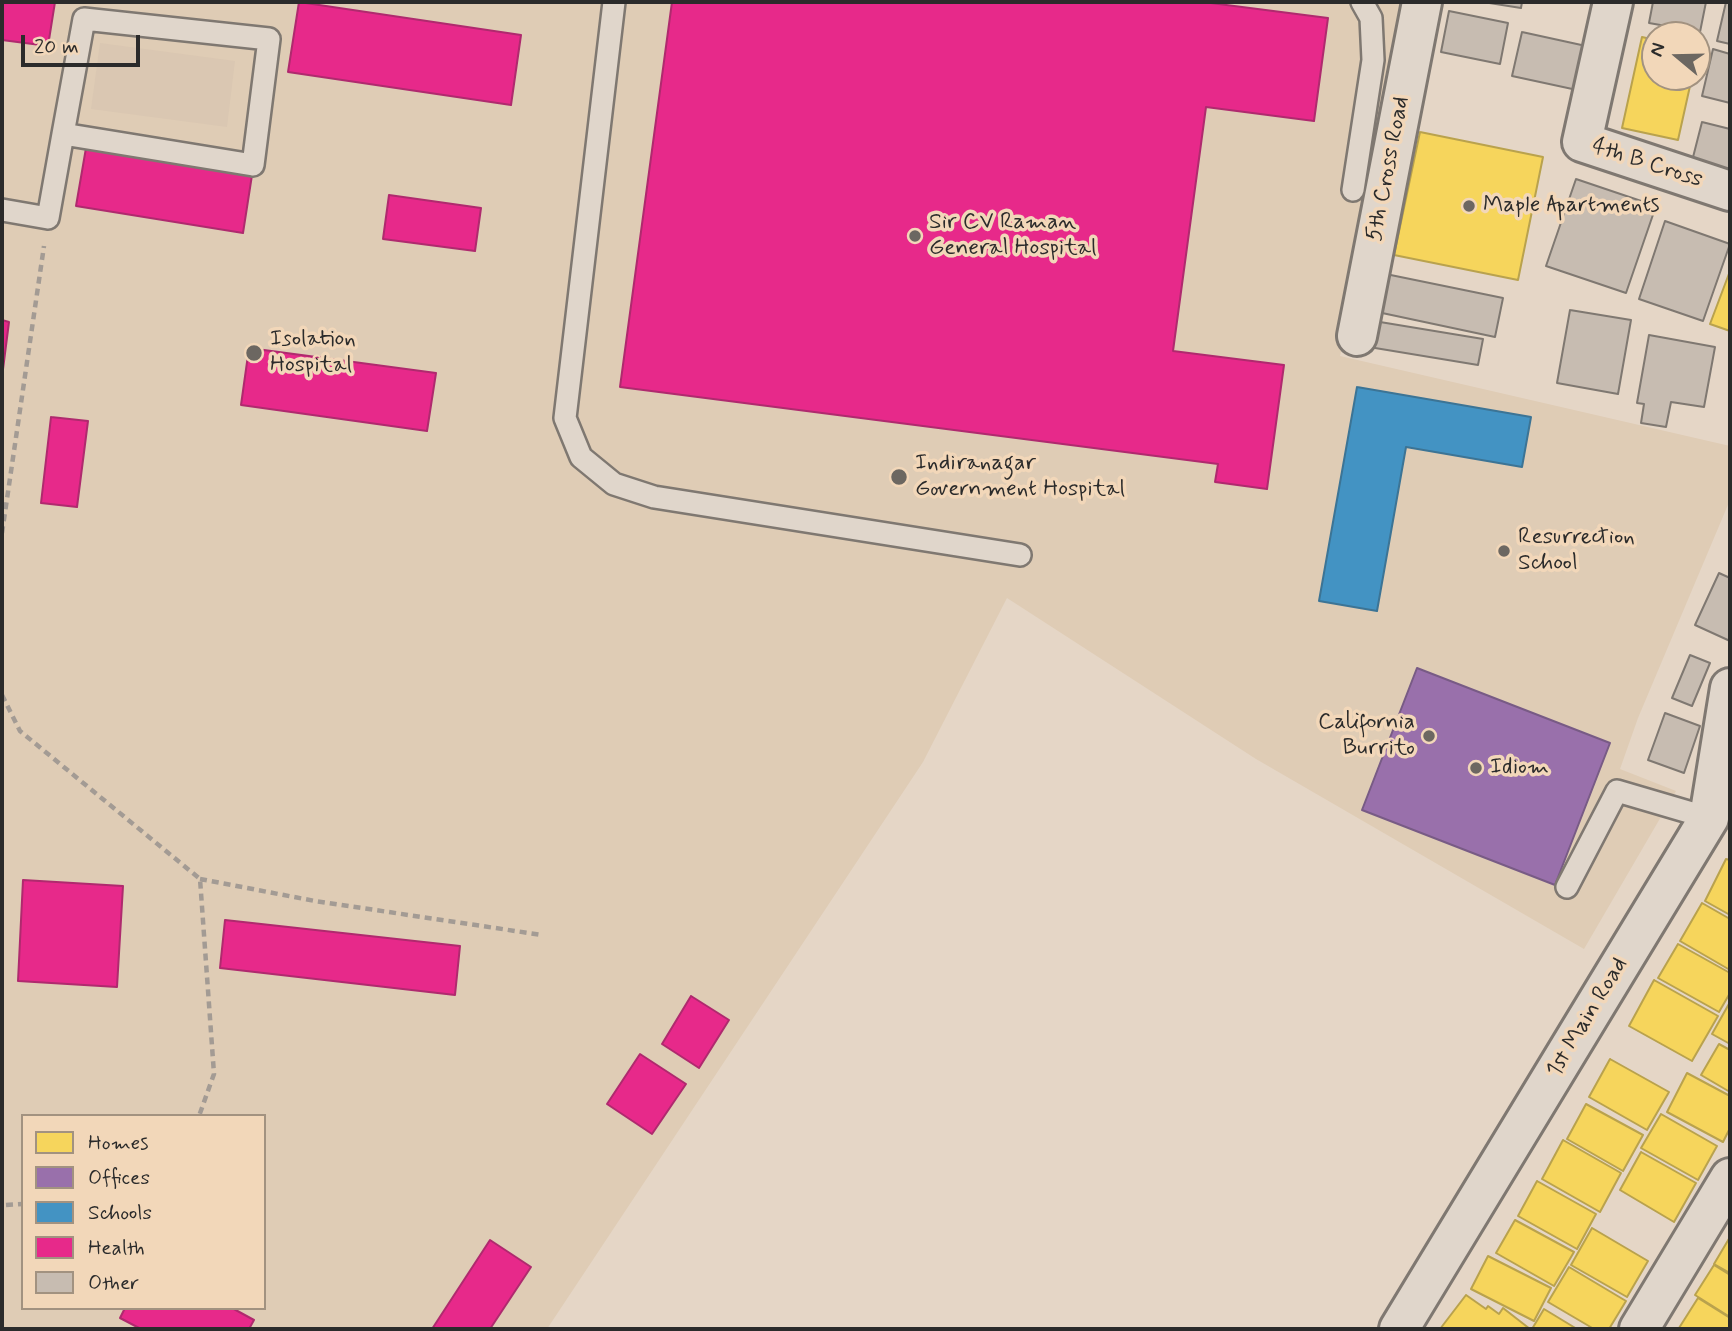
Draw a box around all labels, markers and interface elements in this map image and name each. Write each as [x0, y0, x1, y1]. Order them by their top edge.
scale bar [24, 21, 144, 65]
north arrow [1641, 21, 1711, 91]
text: 20 m [34, 33, 79, 61]
text: N [1644, 40, 1671, 60]
street label: 5th Cross Road [1361, 94, 1417, 244]
street label: 4th B Cross [1588, 133, 1706, 195]
place label: Maple Apartments [1483, 192, 1660, 220]
marker: Maple Apartments [1461, 198, 1477, 214]
place label: Sir CV Raman General Hospital [929, 209, 1097, 263]
marker: Sir CV Raman General Hospital [907, 228, 923, 244]
place label: Isolation Hospital [270, 326, 356, 380]
marker: Isolation Hospital [244, 343, 264, 363]
place label: Indiranagar Government Hospital [915, 450, 1125, 504]
marker: Indiranagar Government Hospital [889, 467, 909, 487]
place label: Resurrection School [1518, 524, 1635, 578]
marker: Resurrection School [1496, 543, 1512, 559]
place label: California Burrito [1318, 709, 1415, 763]
marker: California Burrito [1421, 728, 1437, 744]
place label: Idiom [1490, 754, 1549, 782]
marker: Idiom [1468, 760, 1484, 776]
street label: 1st Main Road [1541, 953, 1635, 1083]
legend [21, 1114, 266, 1310]
text: Homes [88, 1129, 148, 1157]
text: Offices [88, 1164, 150, 1192]
text: Schools [88, 1199, 152, 1227]
text: Health [88, 1234, 145, 1262]
text: Other [88, 1269, 139, 1297]

